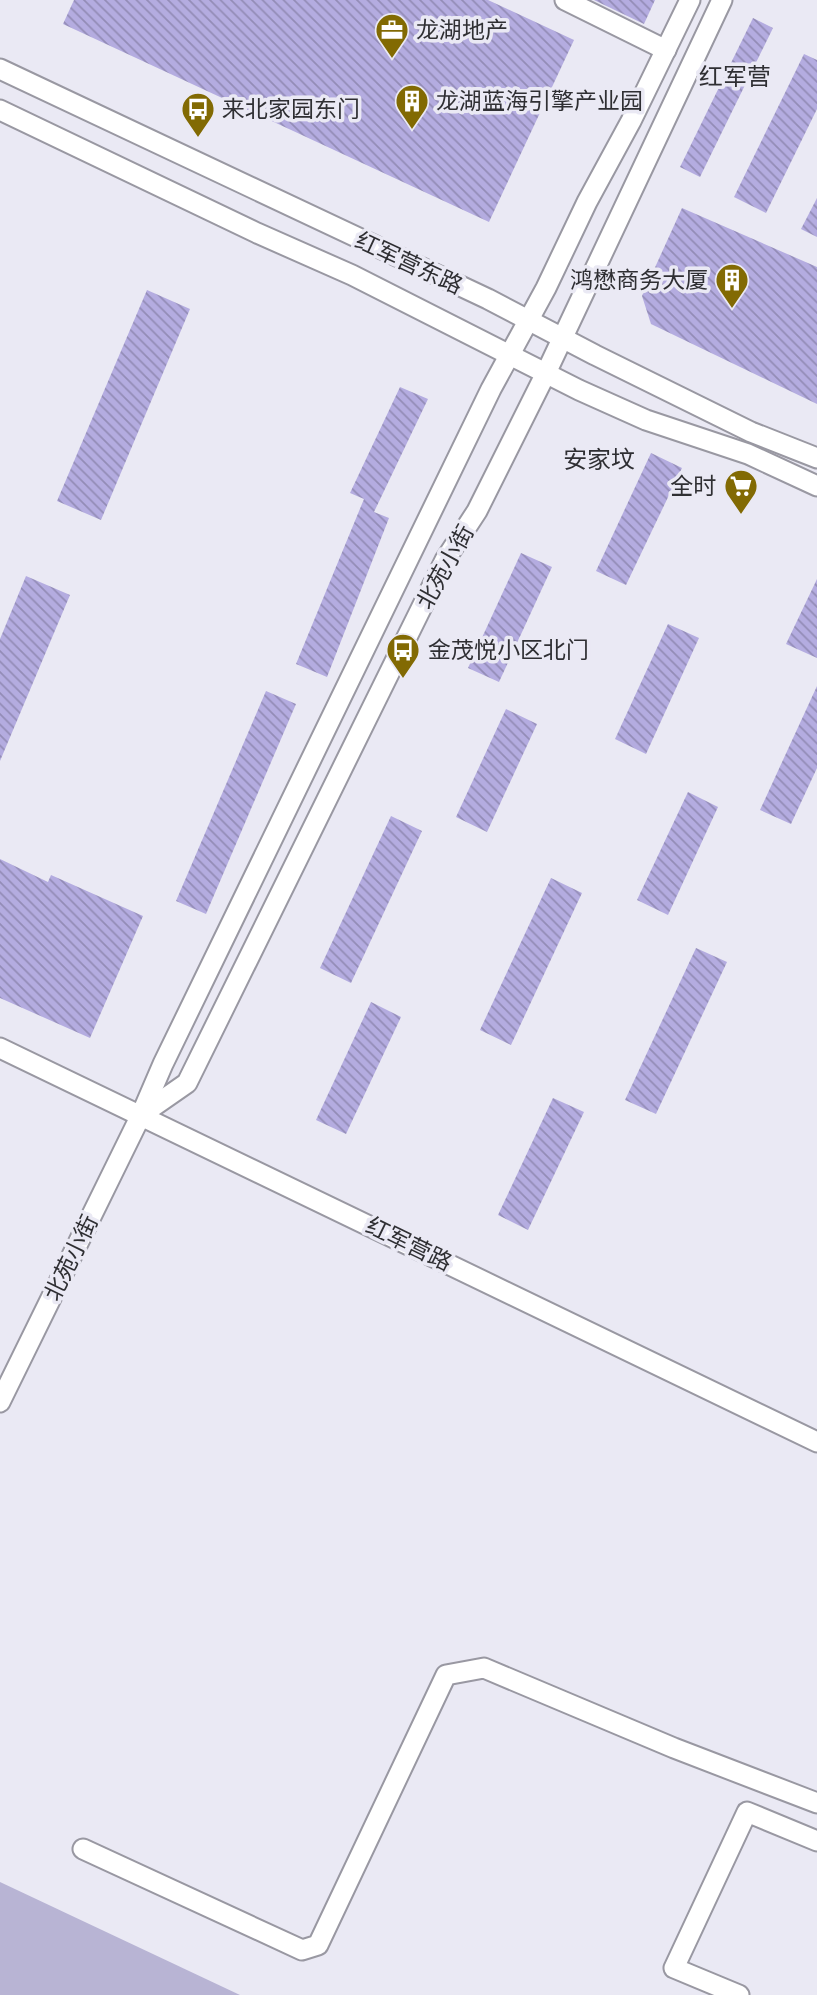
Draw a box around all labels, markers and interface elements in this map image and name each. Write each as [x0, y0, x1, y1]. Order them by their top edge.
office icon: 龙湖地产 [373, 11, 411, 60]
place label: 龙湖地产 [416, 17, 508, 43]
district label: 红军营 [699, 63, 771, 90]
building icon: 龙湖蓝海引擎产业园 [393, 82, 431, 131]
place label: 龙湖蓝海引擎产业园 [436, 88, 643, 114]
bus stop icon: 来北家园东门 [179, 90, 217, 139]
place label: 来北家园东门 [222, 96, 360, 122]
street label: 红军营东路 [351, 227, 467, 299]
building icon: 鸿懋商务大厦 [713, 261, 751, 310]
place label: 鸿懋商务大厦 [570, 267, 708, 293]
district label: 安家坟 [563, 446, 635, 473]
supermarket icon: 全时 [722, 467, 760, 516]
place label: 全时 [670, 473, 716, 499]
street label: 北苑小街 [411, 520, 479, 614]
bus stop icon: 金茂悦小区北门 [384, 631, 422, 680]
place label: 金茂悦小区北门 [428, 637, 589, 663]
street label: 北苑小街 [39, 1211, 103, 1305]
street label: 红军营路 [362, 1212, 456, 1276]

